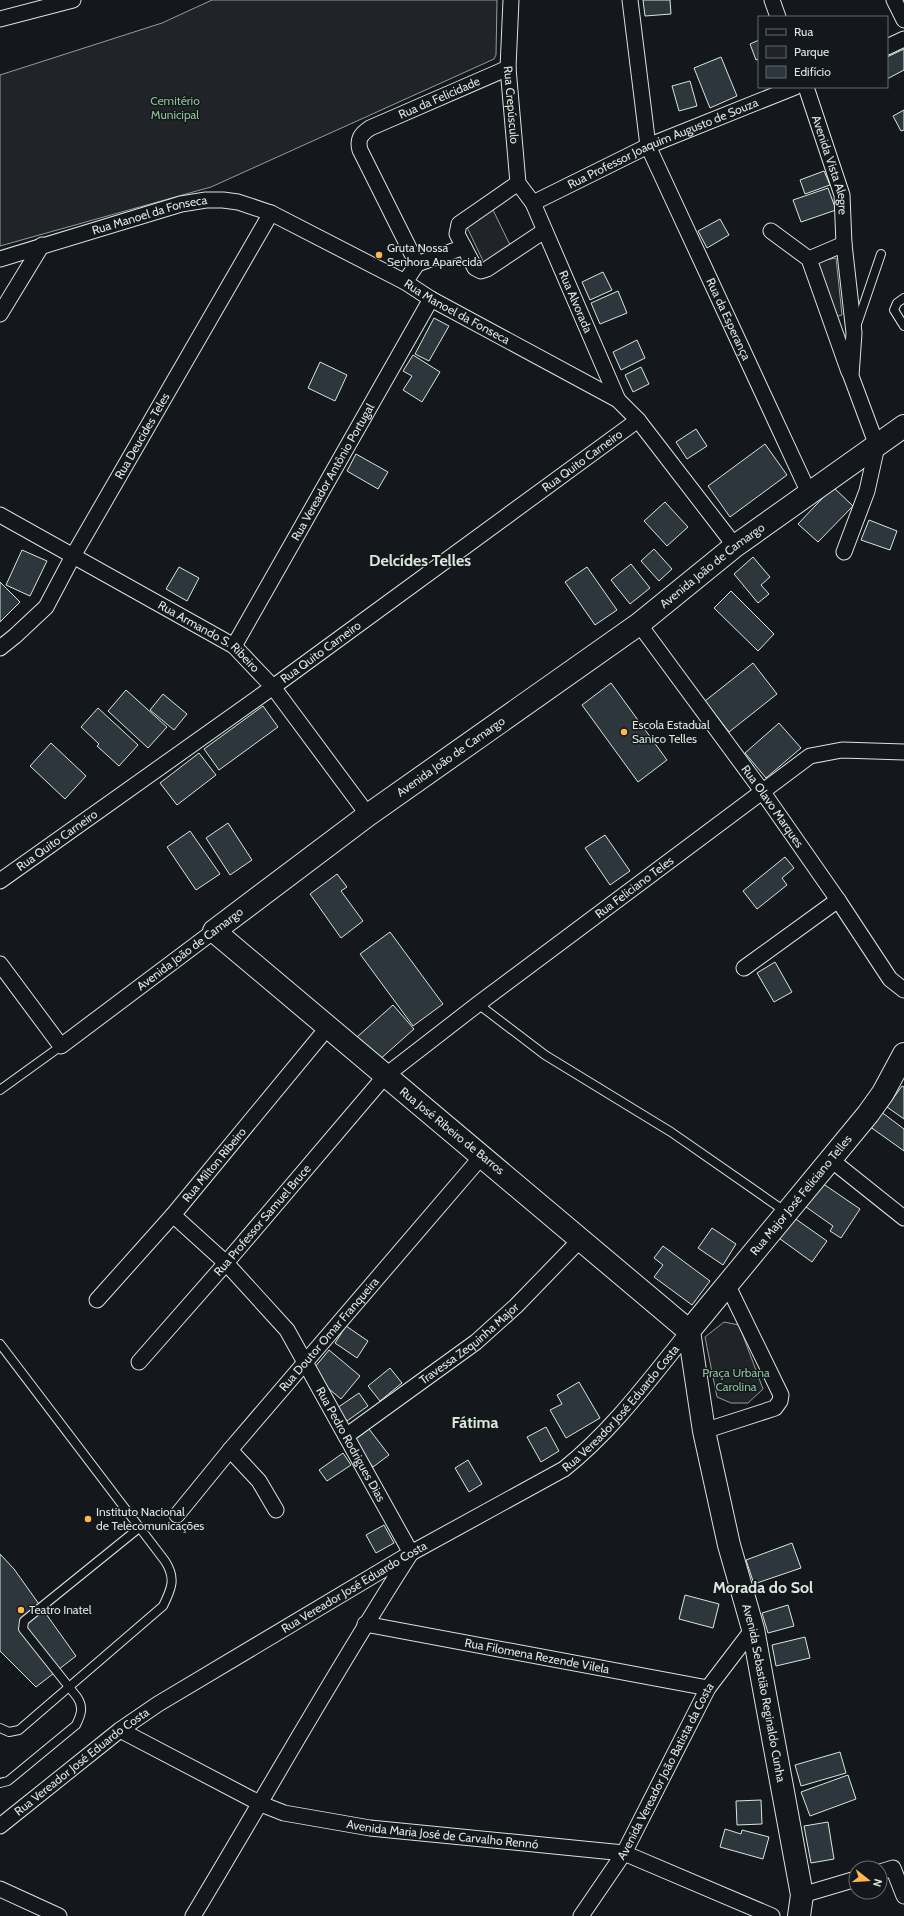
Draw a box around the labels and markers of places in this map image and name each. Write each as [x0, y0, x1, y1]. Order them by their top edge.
place label: Gruta Nossa Senhora Aparecida [387, 240, 482, 269]
marker: Gruta Nossa Senhora Aparecida [374, 250, 384, 260]
place label: Escola Estadual Sanico Telles [632, 717, 710, 746]
marker: Escola Estadual Sanico Telles [619, 727, 629, 737]
place label: Instituto Nacional de Telecomunicações [96, 1504, 204, 1533]
marker: Instituto Nacional de Telecomunicações [83, 1514, 93, 1524]
place label: Teatro Inatel [29, 1602, 92, 1617]
marker: Teatro Inatel [16, 1605, 26, 1615]

